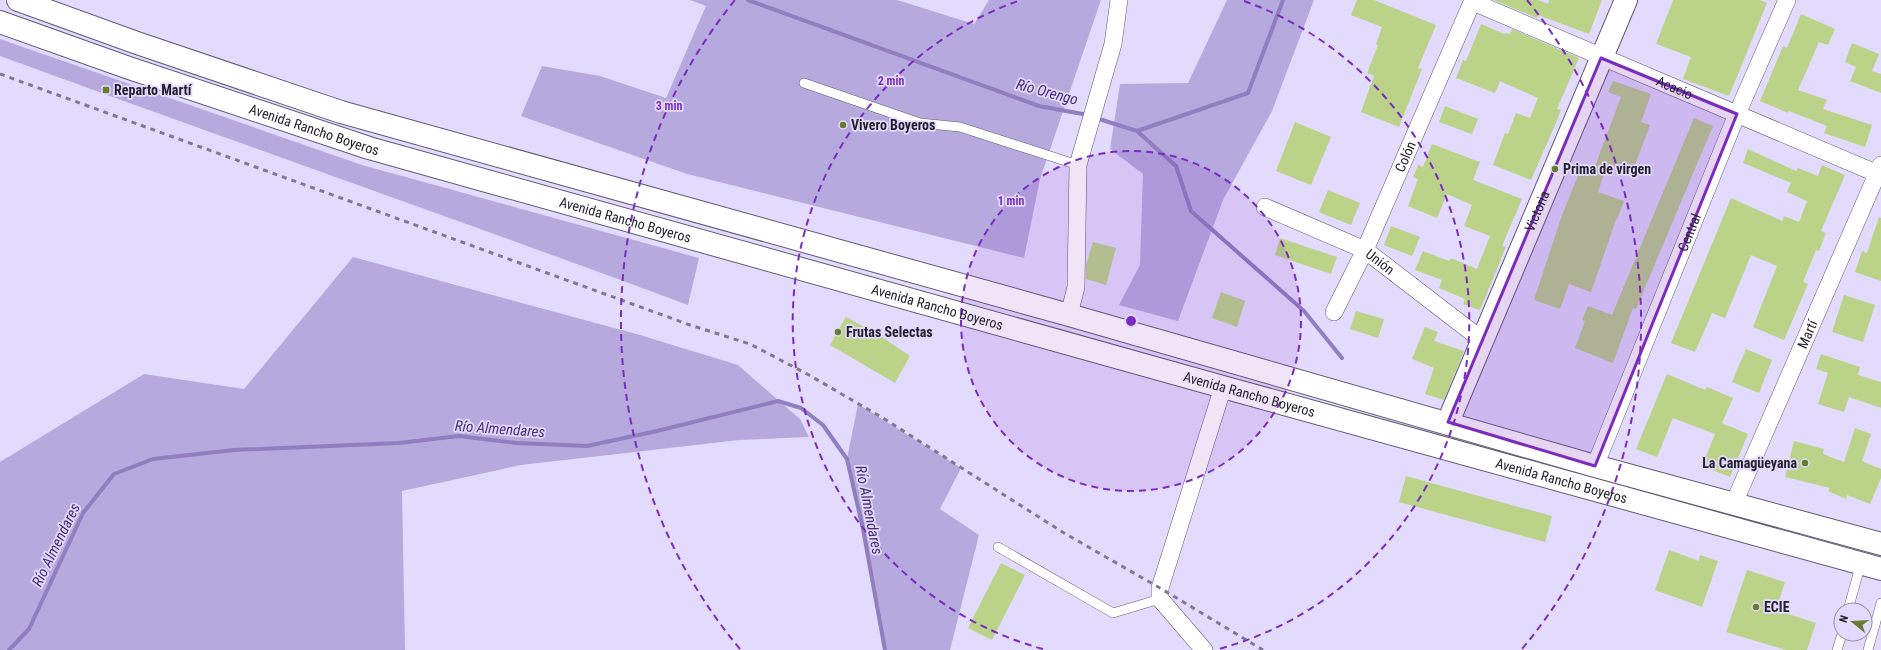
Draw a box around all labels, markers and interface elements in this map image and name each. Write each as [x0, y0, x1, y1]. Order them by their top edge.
street label: Acacio [1654, 73, 1695, 102]
text: 2 min [878, 74, 904, 88]
water label: Río Orengo [1014, 75, 1080, 109]
place label: Reparto Martí [114, 82, 193, 98]
marker: Reparto Martí [101, 85, 111, 95]
text: 3 min [656, 99, 682, 113]
street label: Avenida Rancho Boyeros [247, 101, 381, 158]
place label: Vivero Boyeros [851, 117, 935, 133]
marker: Vivero Boyeros [838, 120, 848, 130]
street label: Colón [1392, 139, 1419, 175]
place label: Prima de virgen [1563, 161, 1651, 177]
marker: Prima de virgen [1550, 164, 1560, 174]
street label: Victoria [1521, 188, 1553, 234]
street label: Avenida Rancho Boyeros [558, 194, 693, 246]
text: 1 min [998, 194, 1024, 208]
street label: Central [1674, 211, 1704, 254]
street label: Unión [1363, 246, 1398, 278]
street label: Avenida Rancho Boyeros [870, 281, 1005, 333]
centre of rings [1124, 314, 1138, 328]
street label: Martí [1794, 317, 1821, 351]
place label: Frutas Selectas [846, 324, 933, 340]
marker: Frutas Selectas [833, 327, 843, 337]
street label: Avenida Rancho Boyeros [1182, 368, 1317, 420]
water label: Río Almendares [454, 417, 546, 441]
street label: Avenida Rancho Boyeros [1494, 455, 1629, 506]
place label: La Camagüeyana [1702, 455, 1797, 471]
marker: La Camagüeyana [1800, 458, 1810, 468]
water label: Río Almendares [852, 464, 887, 556]
water label: Río Almendares [28, 500, 84, 590]
place label: ECIE [1764, 599, 1790, 615]
marker: ECIE [1751, 602, 1761, 612]
north arrow [1833, 602, 1873, 642]
text: N [1837, 614, 1851, 624]

